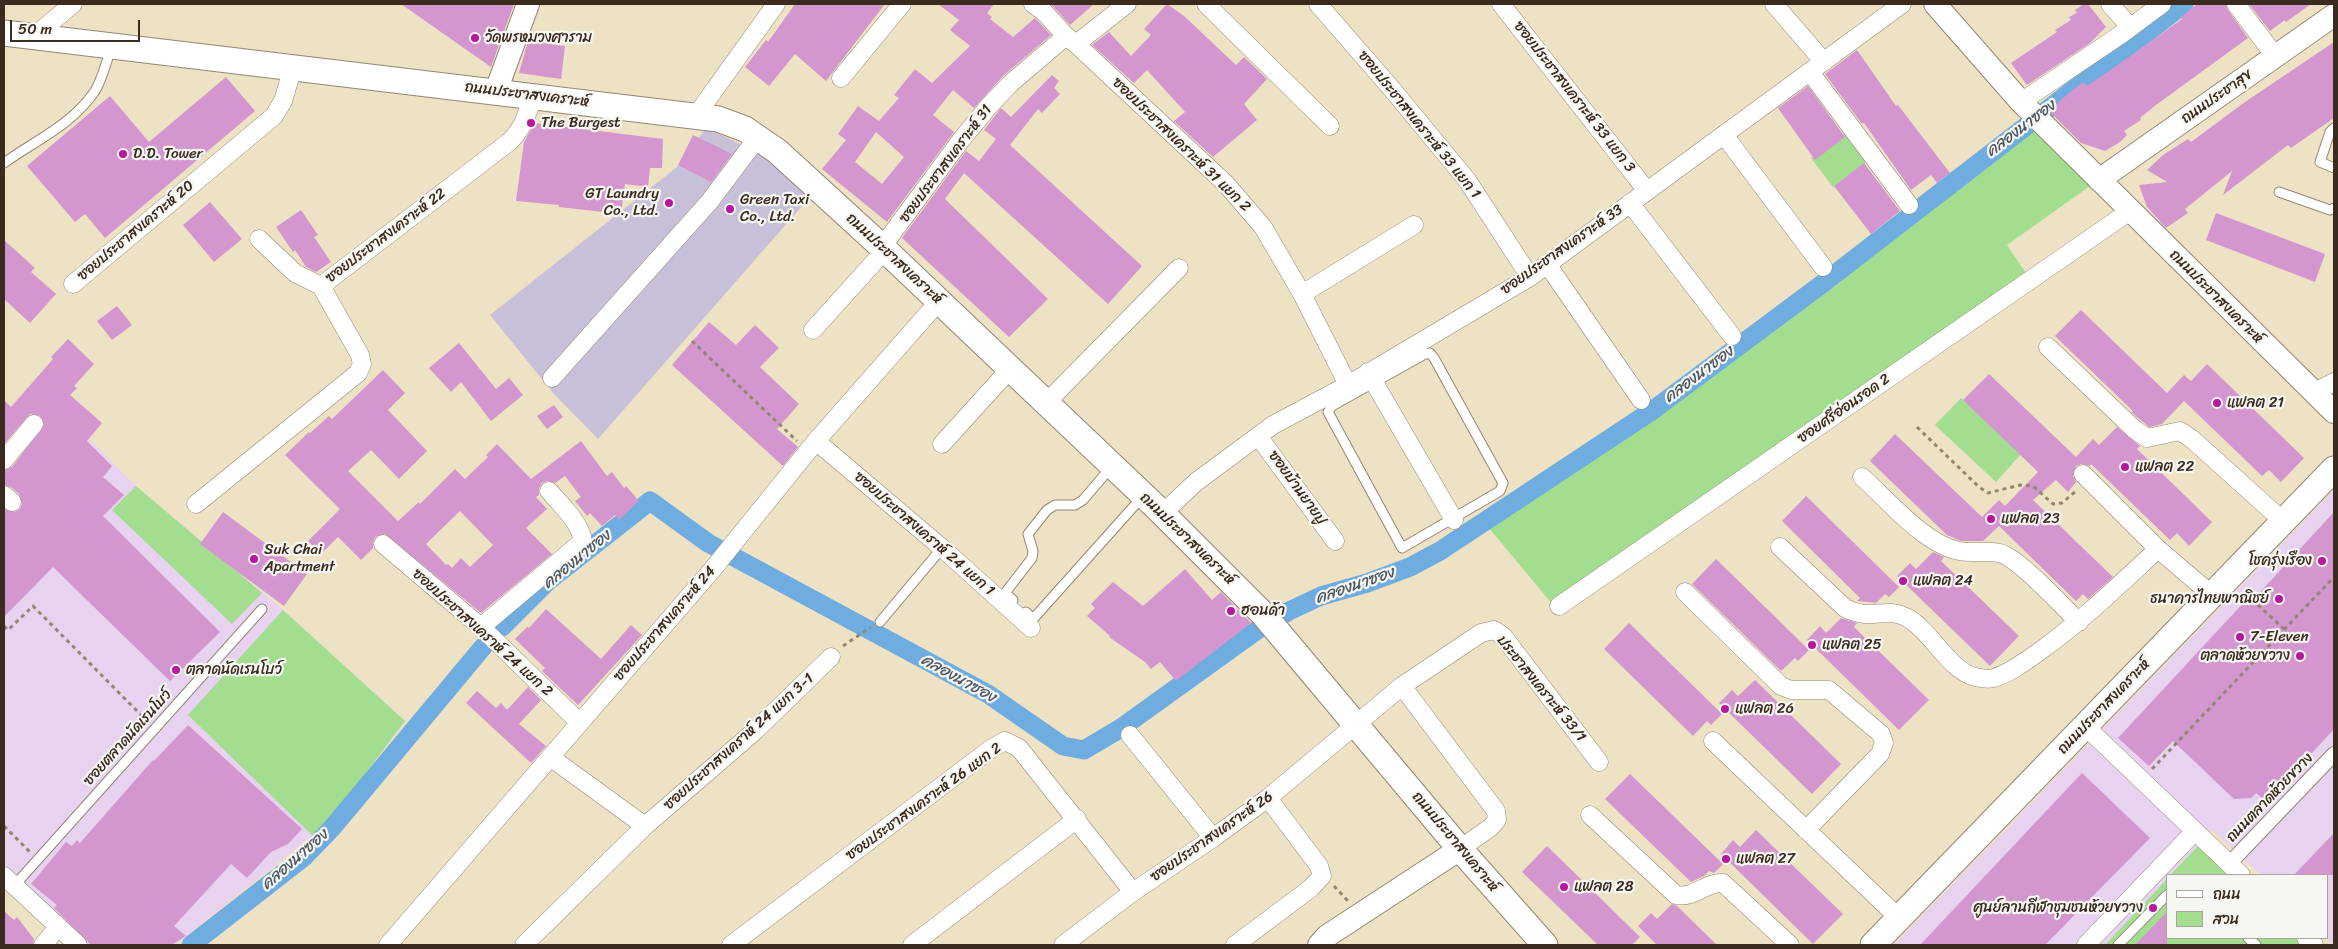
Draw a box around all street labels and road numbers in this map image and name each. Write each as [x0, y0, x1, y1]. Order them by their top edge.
street label: ซอยประชาสงเคราะห์ 33 แยก 3 [1509, 18, 1639, 176]
street label: ซอยประชาสงเคราะห์ 33 แยก 1 [1354, 47, 1484, 203]
street label: ถนนประชาสุข [2178, 66, 2256, 128]
street label: ซอยประชาสงเคราะห์ 31 แยก 2 [1108, 74, 1254, 216]
street label: ถนนประชาสงเคราะห์ [464, 78, 590, 112]
street label: ซอยประชาสงเคราะห์ 31 [896, 101, 996, 227]
street label: ซอยประชาสงเคราะห์ 20 [74, 177, 198, 285]
street label: ซอยประชาสงเคราะห์ 22 [322, 185, 450, 287]
street label: ซอยประชาสงเคราะห์ 33 [1497, 201, 1627, 299]
street label: ถนนประชาสงเคราะห์ [842, 210, 946, 308]
street label: ถนนประชาสงเคราะห์ [2165, 246, 2267, 348]
street label: ซอยศรีอ่อนรอด 2 [1794, 370, 1894, 448]
street label: ซอยบ้านยายปู [1264, 447, 1330, 529]
street label: ซอยประชาสงเคราห์ 24 แยก 1 [850, 468, 998, 600]
street label: ถนนประชาสงเคราะห์ [1136, 489, 1238, 589]
street label: ซอยประชาสงเคราะห์ 24 [610, 563, 720, 685]
street label: ซอยประชาสงเคราห์ 24 แยก 2 [408, 565, 556, 701]
street label: ประชาสงเคราะห์ 33/1 [1493, 632, 1589, 746]
street label: ถนนประชาสงเคราะห์ [2054, 656, 2154, 758]
street label: ซอยประชาสงเคราห์ 24 แยก 3-1 [660, 670, 818, 814]
street label: ซอยตลาดนัดเรนโบว์ [80, 686, 176, 790]
street label: ซอยประชาสงเคราะห์ 26 แยก 2 [843, 739, 1005, 865]
street label: ถนนตลาดห้วยขวาง [2223, 750, 2317, 846]
street label: ซอยประชาสงเคราะห์ 26 [1147, 788, 1277, 886]
street label: ถนนประชาสงเคราะห์ [1408, 788, 1502, 896]

